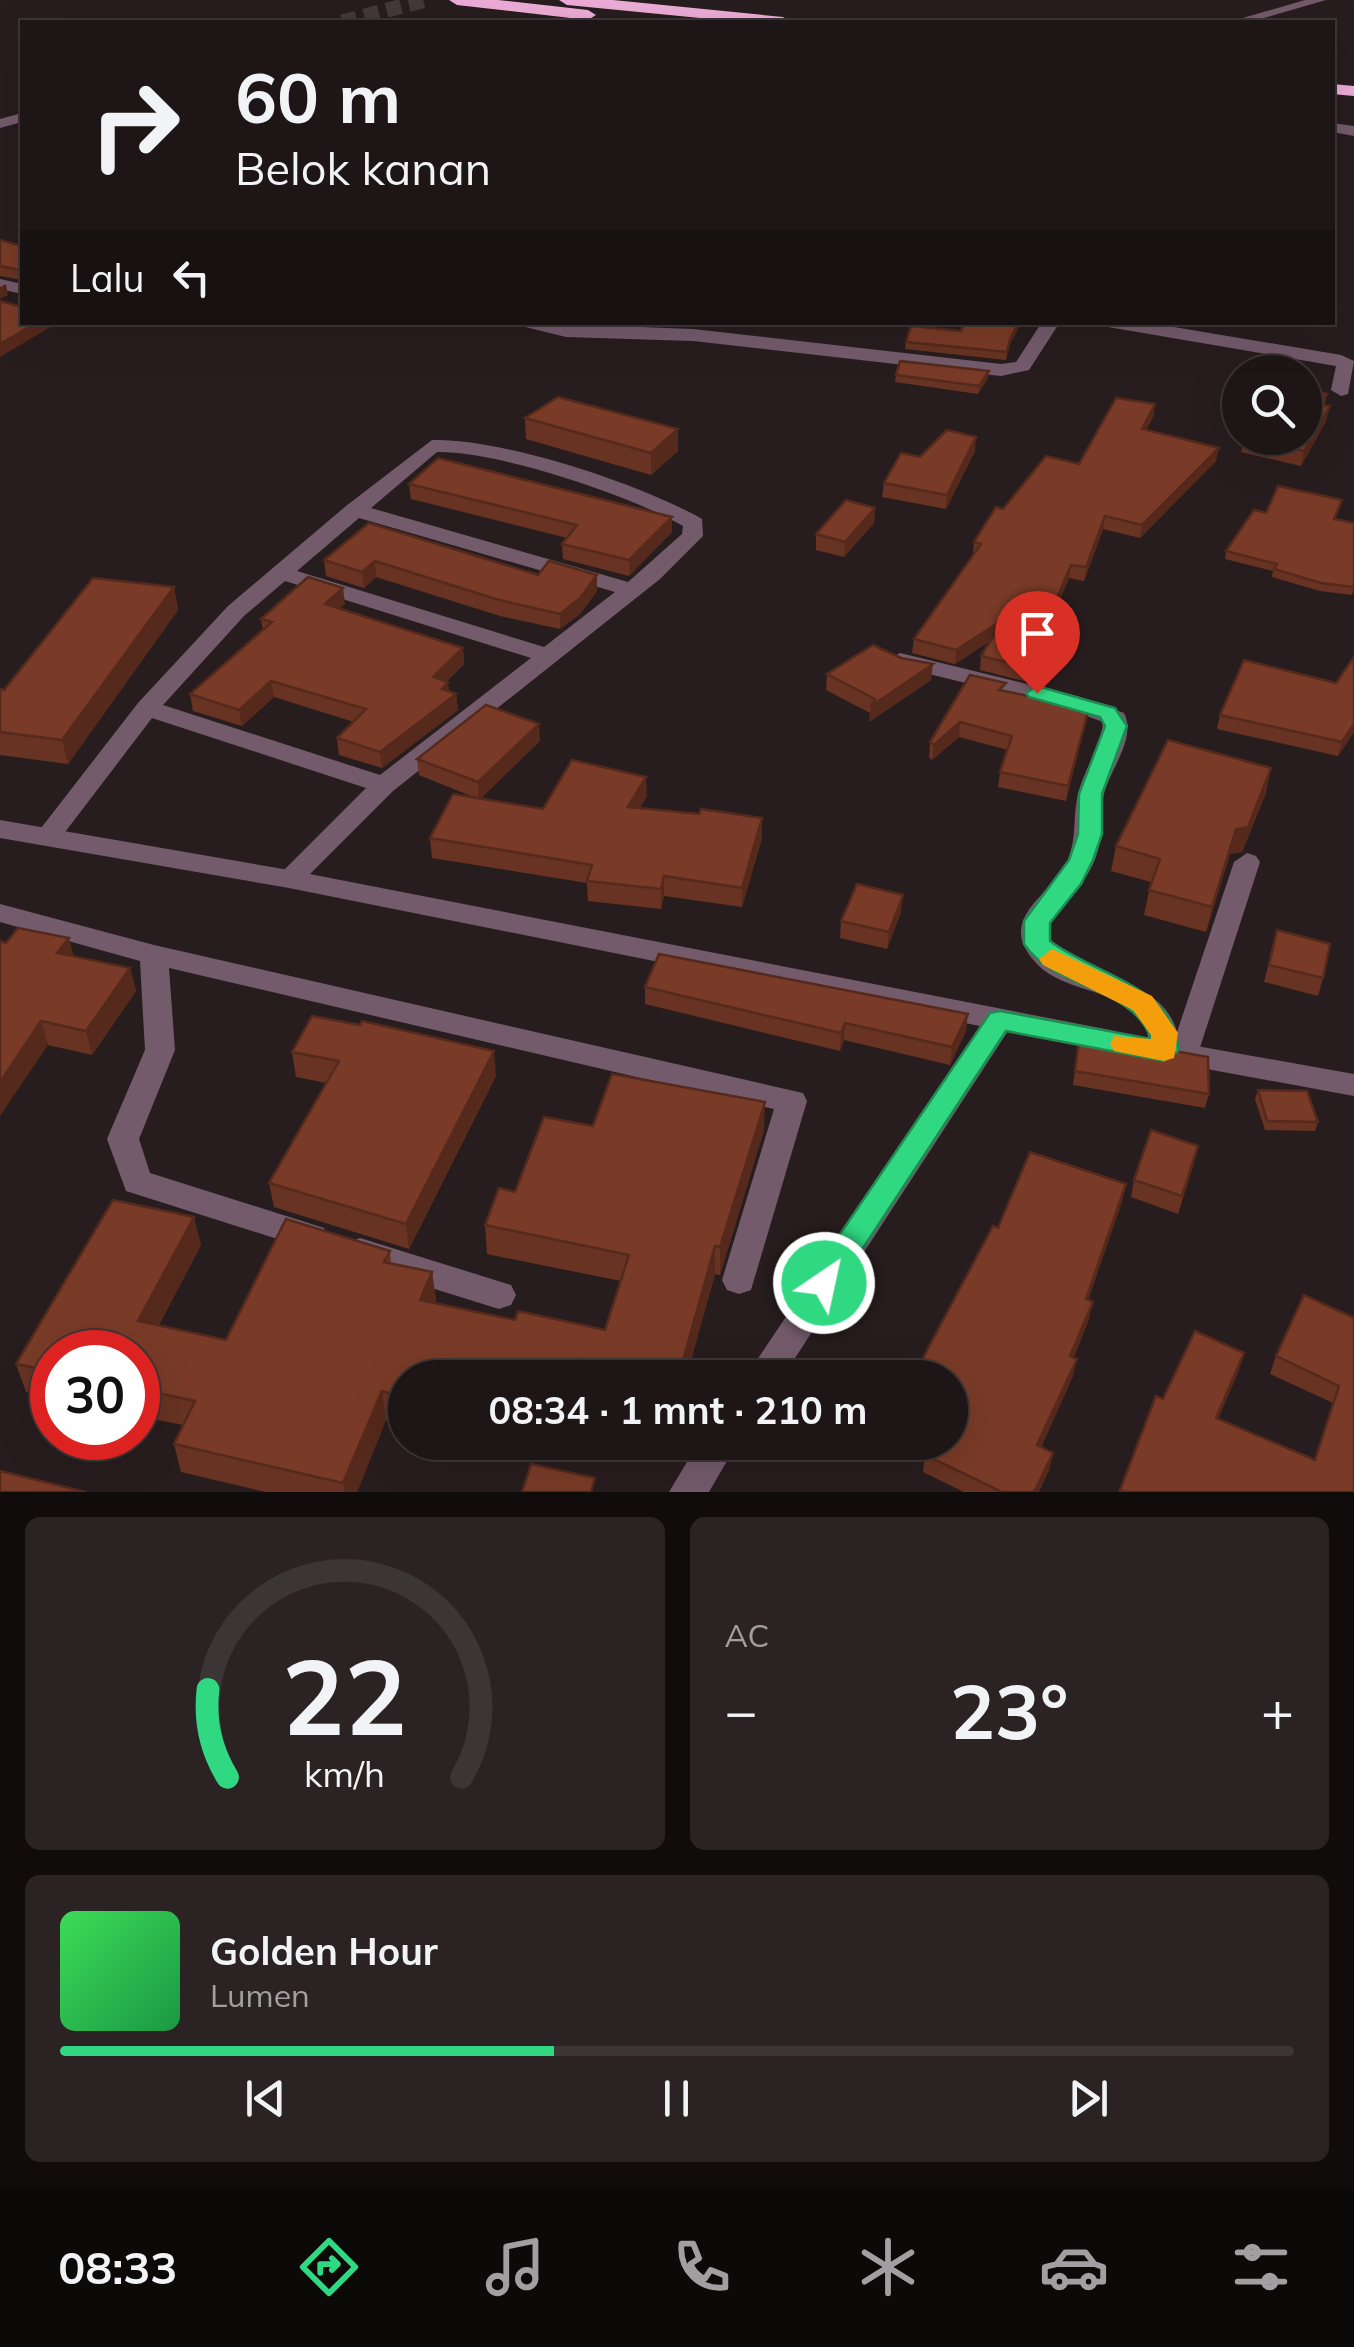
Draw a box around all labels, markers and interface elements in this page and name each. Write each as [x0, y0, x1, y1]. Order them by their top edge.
text: 60 m [235, 53, 401, 141]
icon: right [70, 60, 200, 190]
text: Belok kanan [235, 140, 491, 196]
icon: left [164, 250, 219, 305]
text: Lalu [70, 254, 144, 302]
map controls [1222, 355, 1322, 455]
button: search [1222, 355, 1322, 455]
pin [995, 591, 1080, 694]
icon: arrive [1010, 606, 1065, 661]
position arrow [772, 1231, 876, 1335]
speed limit sign: 30 [30, 1330, 160, 1460]
text: 08:34 · 1 mnt · 210 m [488, 1386, 868, 1434]
text: AC [725, 1615, 770, 1655]
text: 22 [282, 1630, 407, 1761]
text: 23° [950, 1664, 1068, 1758]
text: − [725, 1676, 758, 1745]
text: + [1261, 1676, 1294, 1745]
text: km/h [304, 1751, 385, 1796]
text: Golden Hour [210, 1927, 438, 1975]
text: Lumen [210, 1975, 310, 2015]
icon: previous [238, 2071, 293, 2126]
icon: pause [649, 2071, 704, 2126]
icon: next [1061, 2071, 1116, 2126]
icon: directions [294, 2232, 364, 2302]
icon: music [480, 2232, 550, 2302]
icon: phone [667, 2232, 737, 2302]
icon: climate [853, 2232, 923, 2302]
icon: car [1039, 2232, 1109, 2302]
icon: filters [1226, 2232, 1296, 2302]
text: 08:33 [58, 2239, 177, 2295]

